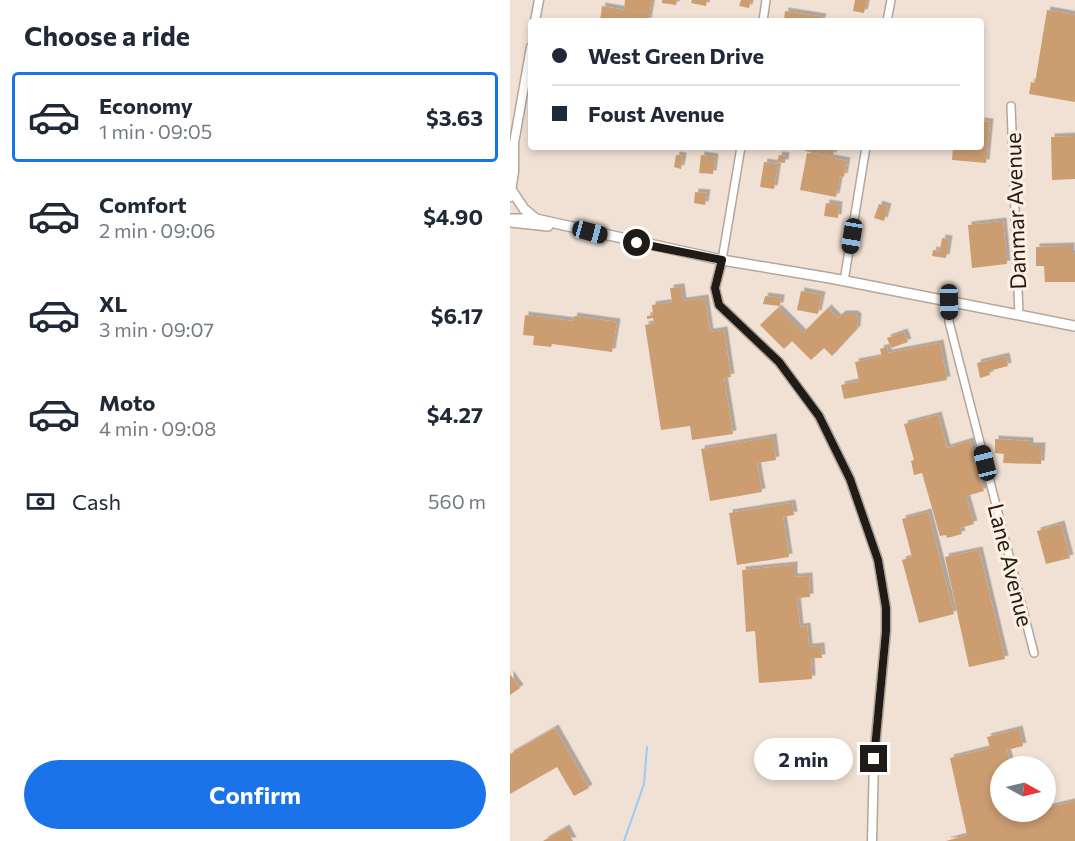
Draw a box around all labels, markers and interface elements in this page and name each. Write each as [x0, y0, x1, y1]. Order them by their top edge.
text: Choose a ride [24, 19, 190, 52]
text: West Green Drive [588, 42, 764, 69]
icon: car [27, 90, 81, 144]
text: Economy [99, 92, 193, 119]
text: Foust Avenue [588, 100, 724, 127]
text: $3.63 [426, 104, 483, 131]
text: 1 min · 09:05 [99, 119, 212, 143]
street label: Danmar Avenue [999, 132, 1031, 290]
icon: car [27, 189, 81, 243]
text: Comfort [99, 191, 187, 218]
text: $4.90 [423, 203, 483, 230]
car [840, 217, 864, 255]
text: 2 min · 09:06 [99, 218, 215, 242]
car [570, 219, 610, 245]
route start [623, 229, 650, 256]
car [940, 284, 958, 320]
icon: car [27, 288, 81, 342]
text: XL [99, 290, 127, 317]
text: $6.17 [431, 302, 483, 329]
text: 3 min · 09:07 [99, 317, 214, 341]
icon: car [27, 387, 81, 441]
text: Moto [99, 389, 155, 416]
text: $4.27 [427, 401, 483, 428]
text: 4 min · 09:08 [99, 416, 216, 440]
car [972, 443, 998, 483]
icon: cash [24, 485, 57, 518]
text: Cash [72, 488, 121, 515]
text: 560 m [428, 489, 486, 513]
street label: Lane Avenue [983, 501, 1039, 629]
callout: 2 min [754, 738, 853, 780]
route end [860, 745, 887, 772]
text: 2 min [779, 747, 828, 771]
north arrow [990, 756, 1056, 822]
map controls [990, 756, 1056, 822]
button: Confirm [24, 760, 486, 829]

